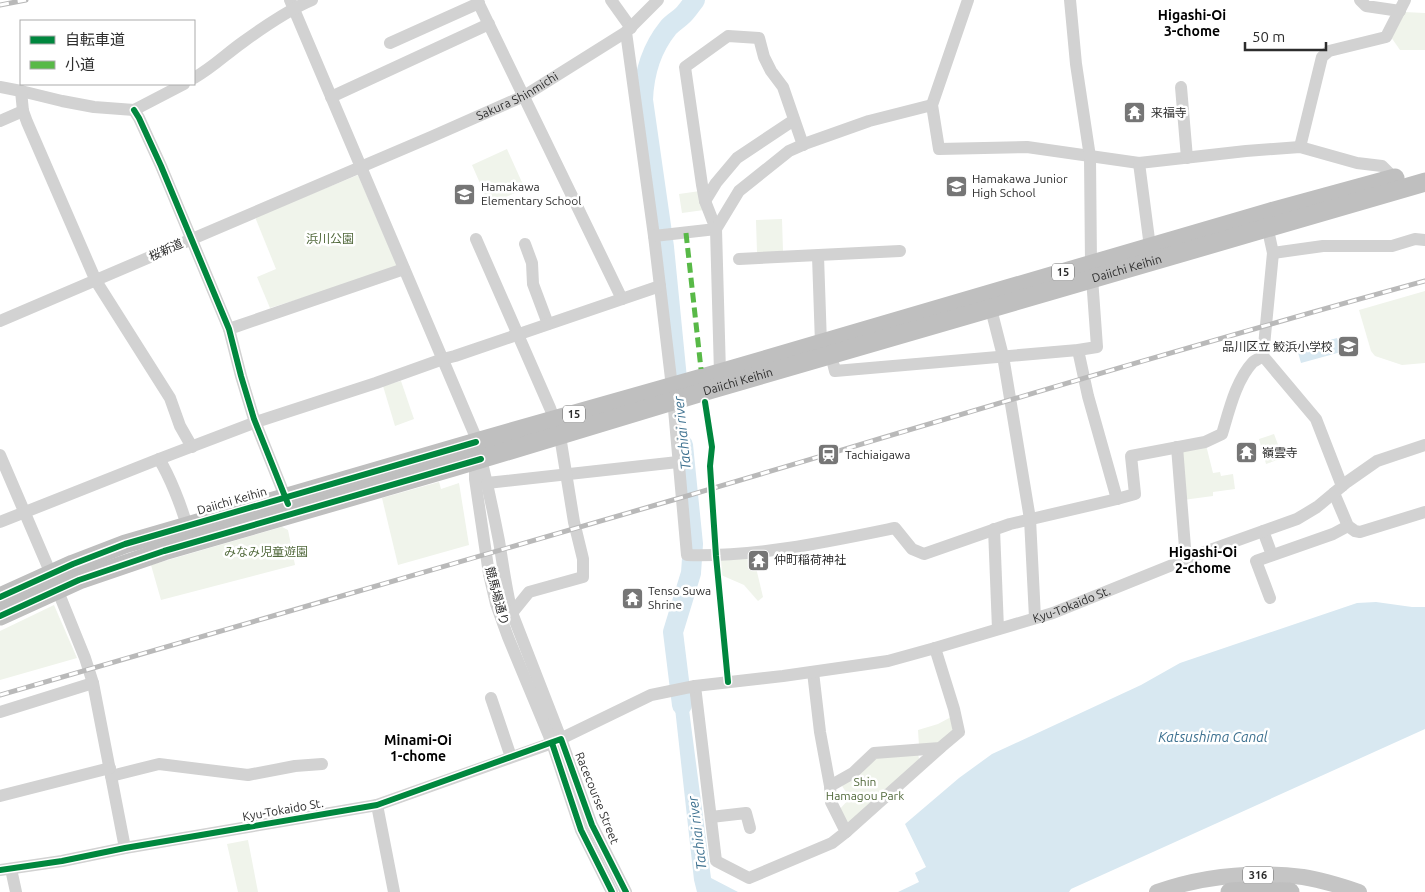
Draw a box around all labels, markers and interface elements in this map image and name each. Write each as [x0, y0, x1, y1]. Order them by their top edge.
district label: Higashi-Oi 3-chome [1158, 7, 1226, 39]
legend [20, 20, 195, 85]
scale bar [1245, 20, 1326, 52]
text: 50 m [1252, 28, 1285, 45]
text: 自転車道 [65, 31, 125, 48]
text: 小道 [65, 56, 95, 73]
street label: Sakura Shinmichi [474, 69, 560, 122]
temple icon: 来福寺 [1123, 101, 1147, 125]
place label: 来福寺 [1151, 106, 1187, 119]
place label: Hamakawa Junior High School [972, 172, 1068, 199]
school or university icon: Hamakawa Junior High School [944, 174, 968, 198]
place label: Hamakawa Elementary School [481, 180, 581, 207]
school or university icon: Hamakawa Elementary School [453, 182, 477, 206]
park label: 浜川公園 [306, 232, 354, 245]
street label: 桜新道 [147, 236, 185, 263]
street label: Daiichi Keihin [1090, 252, 1163, 284]
road number: 15 [1052, 264, 1074, 280]
school or university icon: 品川区立 鮫浜小学校 [1337, 335, 1361, 359]
place label: 品川区立 鮫浜小学校 [1222, 340, 1333, 353]
street label: Daiichi Keihin [701, 365, 774, 398]
water label: Tachiai river [670, 395, 694, 471]
road number: 15 [563, 406, 585, 422]
temple icon: 嶺雲寺 [1234, 441, 1258, 465]
station icon: Tachiaigawa [817, 443, 841, 467]
place label: 嶺雲寺 [1262, 446, 1298, 459]
place label: Tachiaigawa [845, 448, 910, 461]
street label: Daiichi Keihin [196, 484, 268, 517]
district label: Higashi-Oi 2-chome [1169, 544, 1237, 576]
park label: みなみ児童遊園 [224, 545, 308, 558]
temple icon: 仲町稲荷神社 [746, 548, 770, 572]
place label: 仲町稲荷神社 [774, 553, 846, 566]
street label: 競馬場通り [483, 565, 512, 627]
place label: Tenso Suwa Shrine [648, 584, 711, 611]
street label: Kyu-Tokaido St. [1031, 584, 1112, 625]
temple icon: Tenso Suwa Shrine [620, 586, 644, 610]
water label: Katsushima Canal [1158, 729, 1268, 745]
district label: Minami-Oi 1-chome [384, 732, 452, 764]
street label: Racecourse Street [573, 750, 622, 846]
park label: Shin Hamagou Park [826, 775, 904, 802]
water label: Tachiai river [684, 795, 709, 871]
street label: Kyu-Tokaido St. [241, 796, 324, 823]
road number: 316 [1243, 866, 1273, 884]

